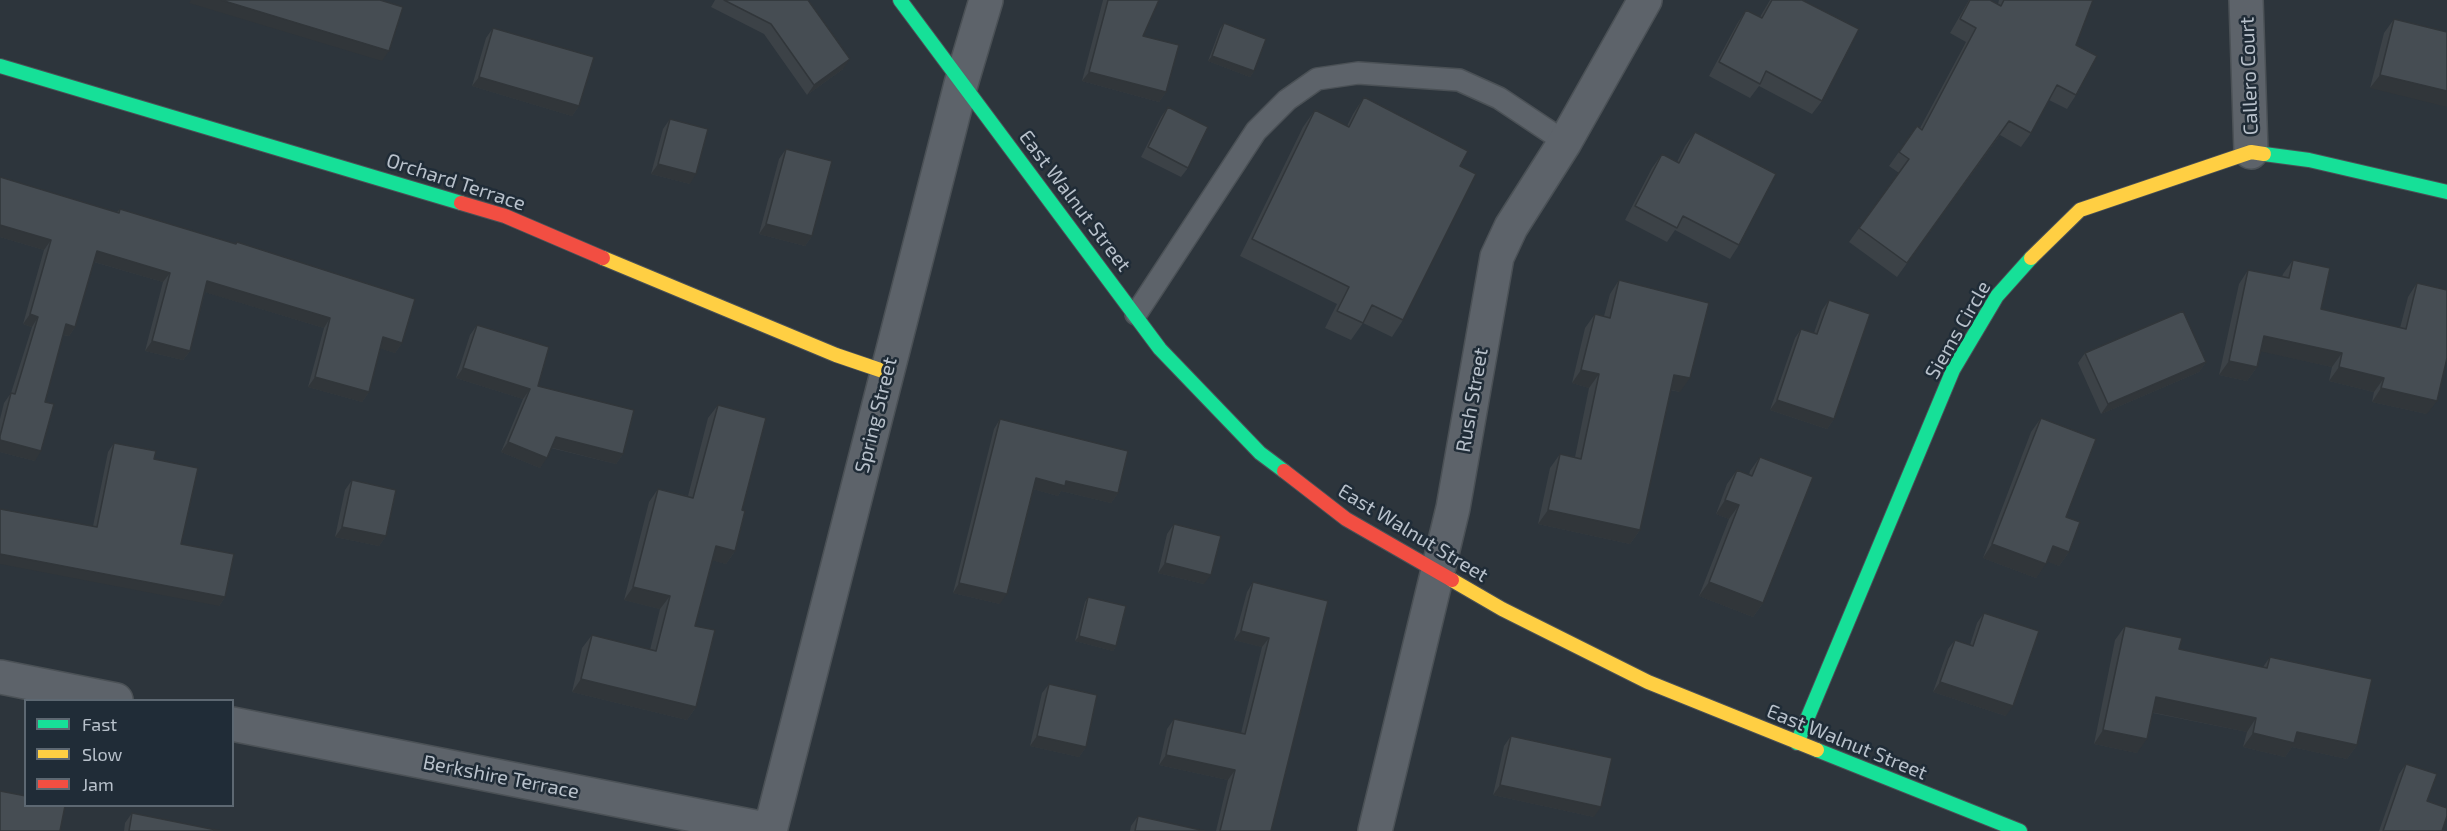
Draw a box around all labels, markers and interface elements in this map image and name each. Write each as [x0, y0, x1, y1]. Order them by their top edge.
street label: Callero Court [2235, 16, 2263, 136]
street label: East Walnut Street [1014, 126, 1136, 276]
street label: Orchard Terrace [383, 148, 529, 216]
street label: Siems Circle [1920, 277, 1996, 383]
street label: Rush Street [1451, 346, 1493, 454]
street label: Spring Street [850, 355, 902, 475]
street label: East Walnut Street [1334, 479, 1492, 587]
legend [24, 699, 234, 807]
street label: East Walnut Street [1763, 699, 1931, 785]
text: Fast [82, 713, 117, 735]
text: Slow [82, 743, 122, 765]
street label: Berkshire Terrace [421, 750, 581, 804]
text: Jam [82, 773, 114, 795]

